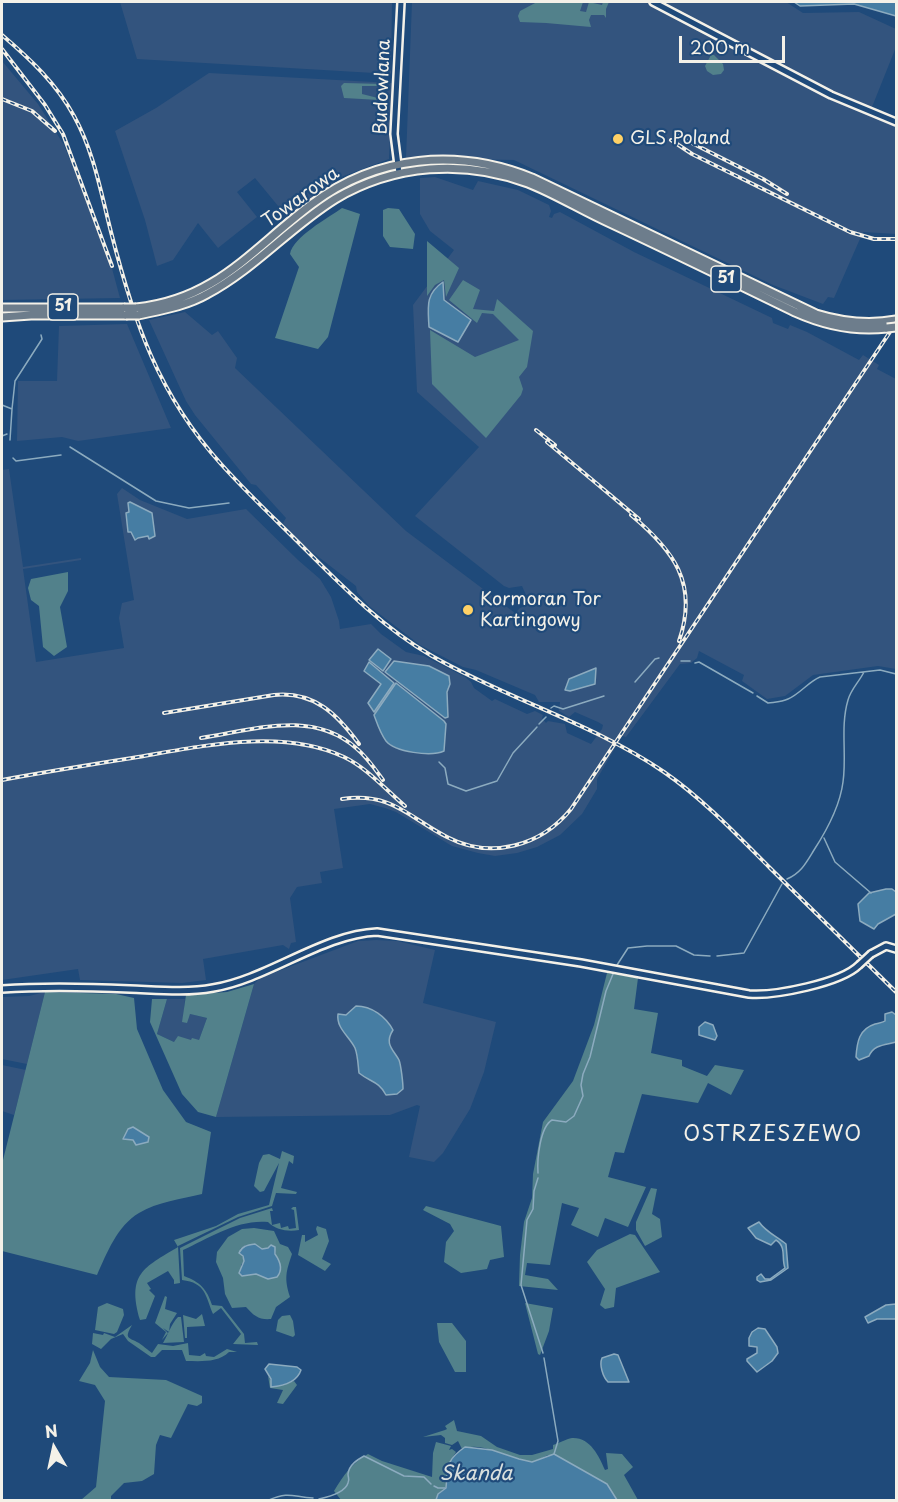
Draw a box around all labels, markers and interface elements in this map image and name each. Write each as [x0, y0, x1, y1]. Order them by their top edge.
scale bar [682, 24, 788, 62]
text: 200 m [690, 33, 750, 60]
street label: Budowlana [371, 39, 395, 135]
place label: GLS Poland [630, 128, 730, 150]
marker: GLS Poland [611, 132, 625, 146]
street label: Towarowa [258, 163, 344, 233]
road number: 51 [711, 266, 741, 292]
road number: 51 [48, 294, 78, 320]
place label: Kormoran Tor Kartingowy [480, 589, 601, 632]
marker: Kormoran Tor Kartingowy [461, 603, 475, 617]
district label: OSTRZESZEWO [683, 1122, 863, 1148]
text: N [43, 1417, 59, 1443]
north arrow [24, 1418, 84, 1478]
water label: Skanda [439, 1462, 513, 1486]

